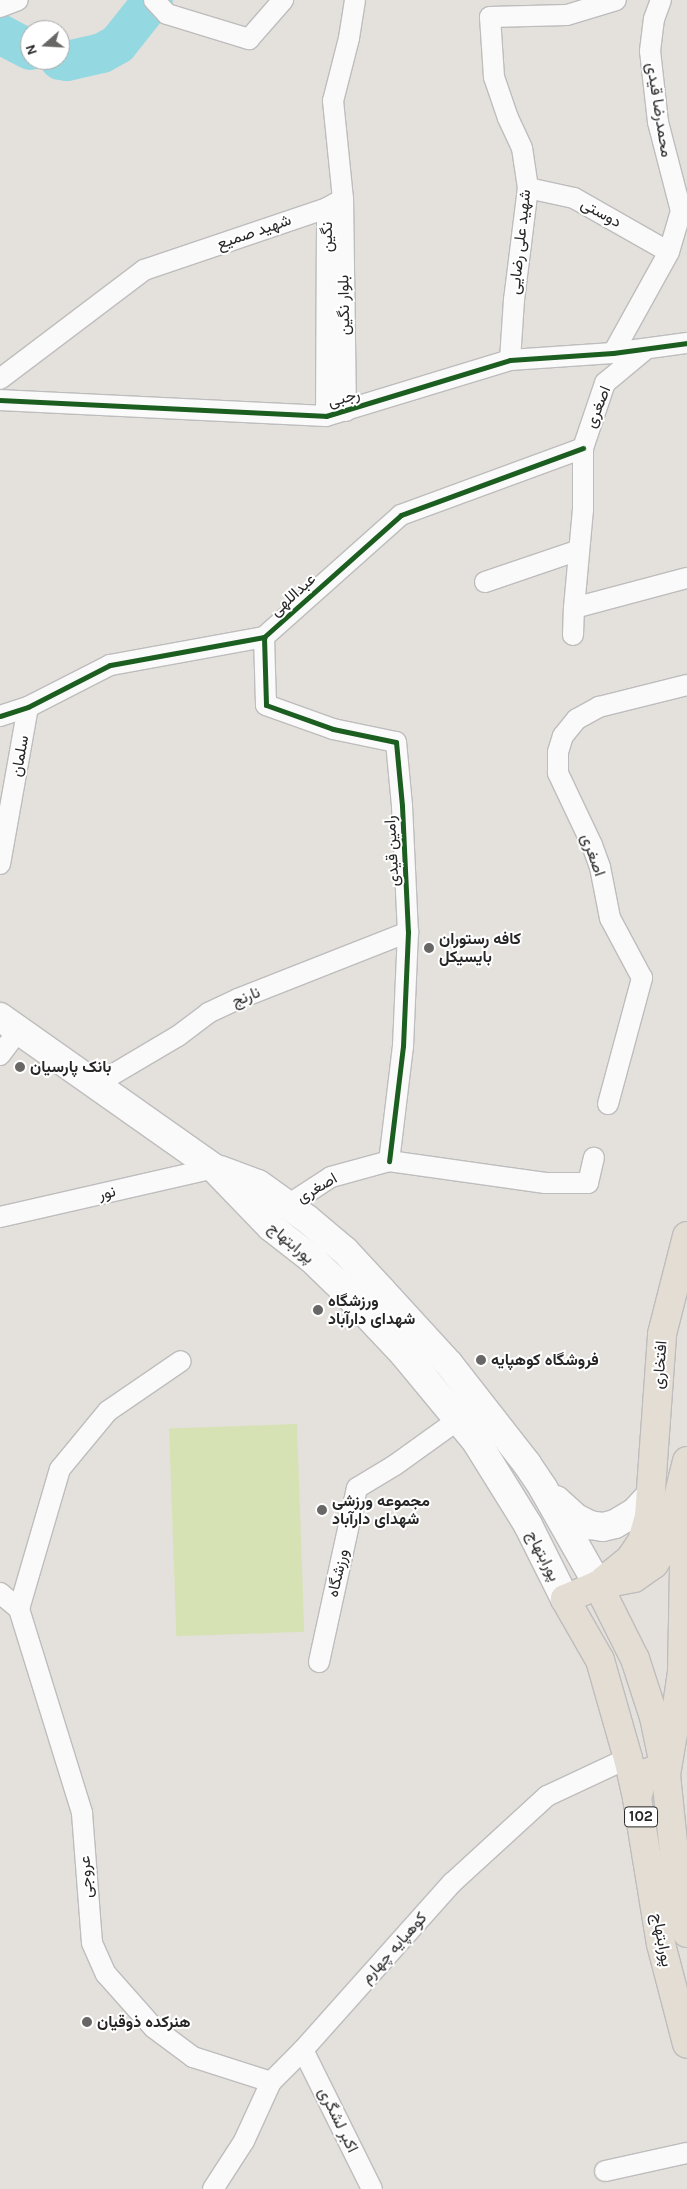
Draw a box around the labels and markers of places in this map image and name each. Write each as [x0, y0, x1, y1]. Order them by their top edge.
place label: کافه رستوران بایسیکل [439, 929, 521, 967]
marker: کافه رستوران بایسیکل [423, 942, 435, 954]
place label: بانک پارسیان [30, 1057, 111, 1077]
marker: بانک پارسیان [14, 1061, 26, 1073]
place label: ورزشگاه شهدای دارآباد [328, 1291, 415, 1329]
marker: ورزشگاه شهدای دارآباد [312, 1304, 324, 1316]
place label: فروشگاه کوهپایه [491, 1350, 599, 1370]
marker: فروشگاه کوهپایه [475, 1354, 487, 1366]
place label: مجموعه ورزشی شهدای دارآباد [332, 1491, 430, 1529]
marker: مجموعه ورزشی شهدای دارآباد [316, 1504, 328, 1516]
place label: هنرکده ذوقیان [97, 2012, 191, 2032]
marker: هنرکده ذوقیان [81, 2016, 93, 2028]

